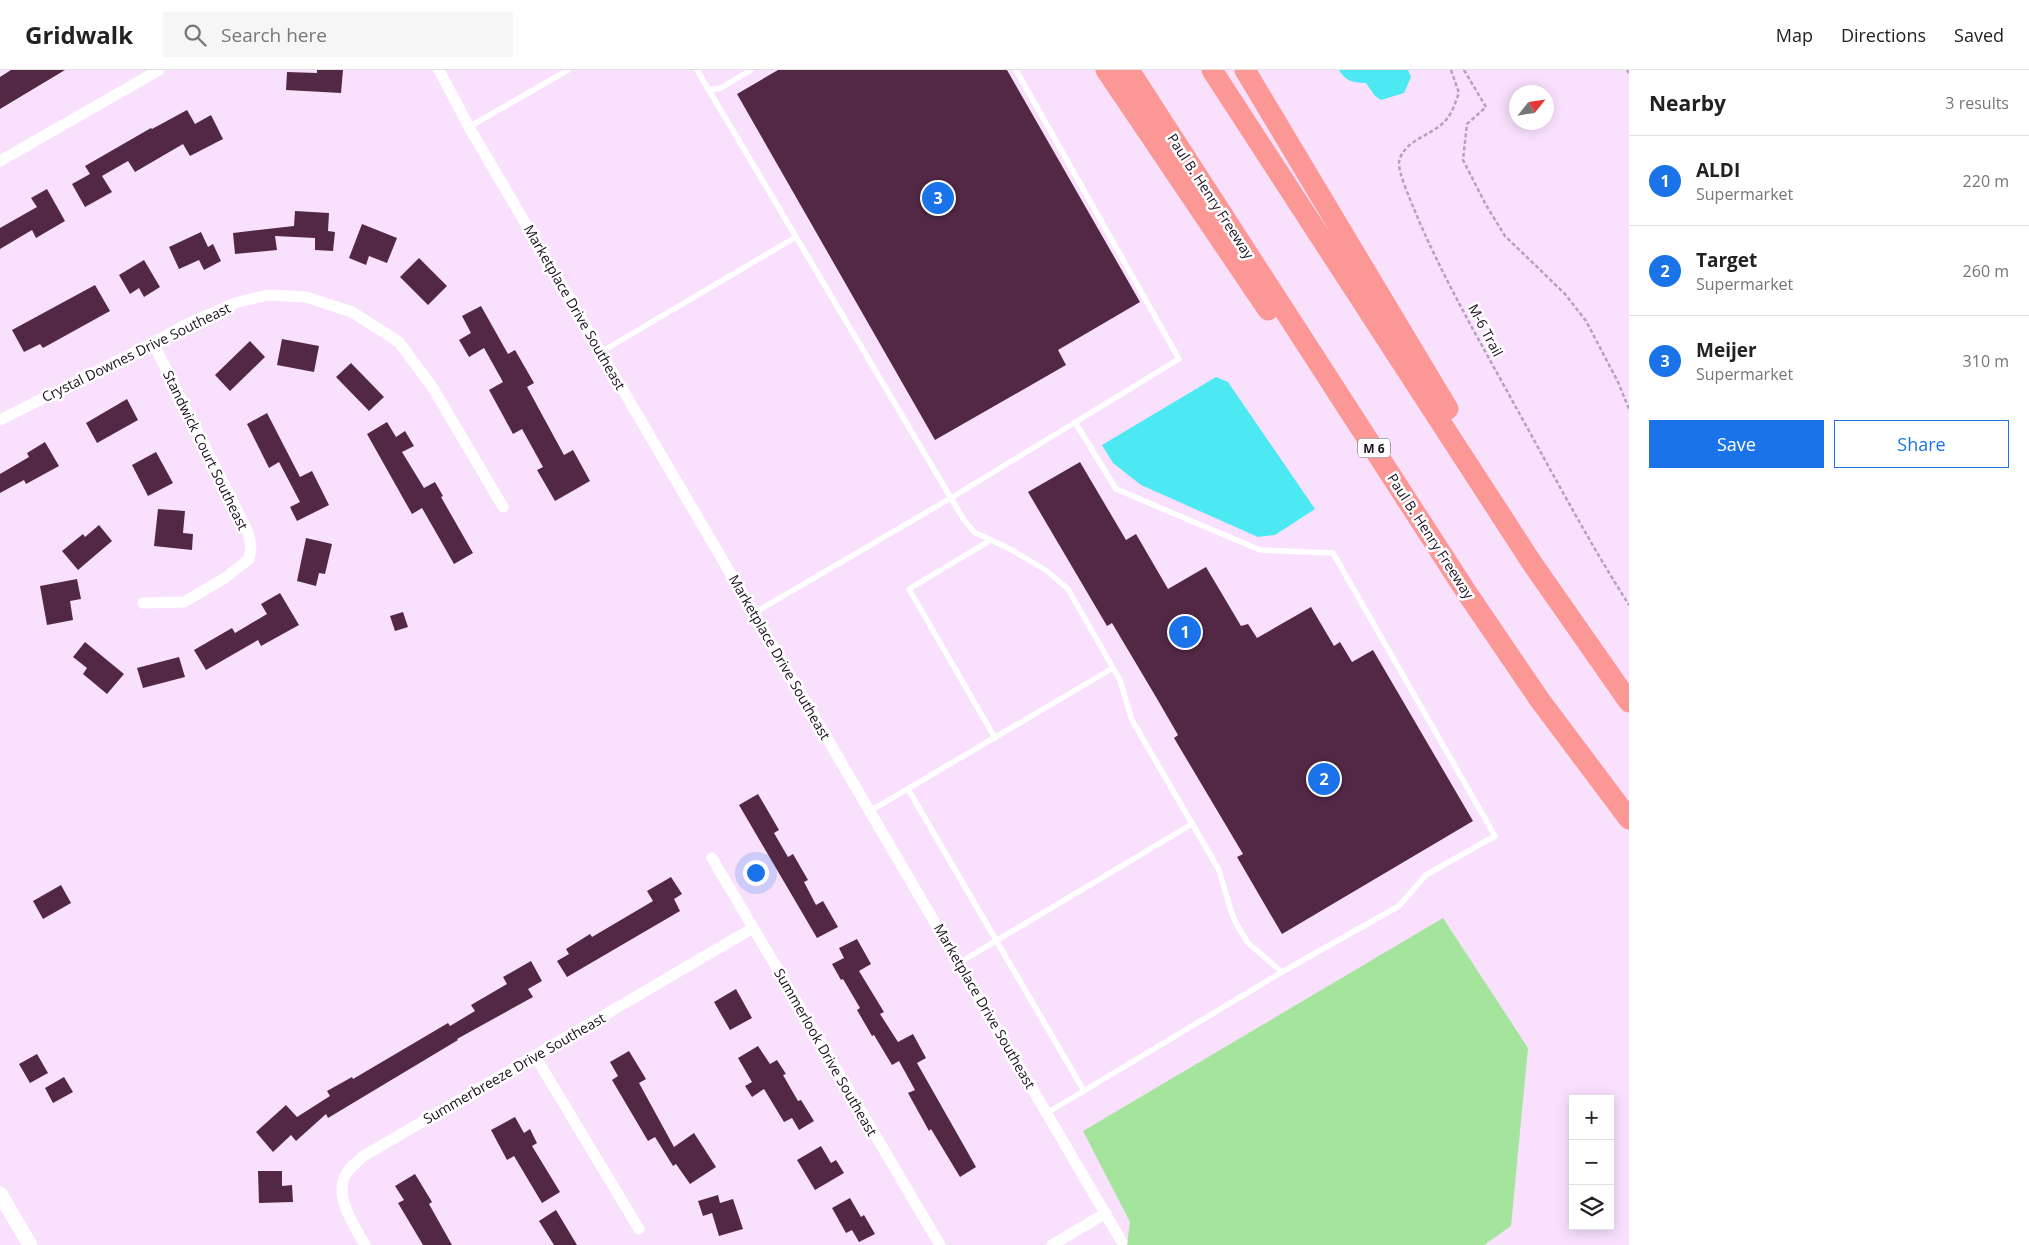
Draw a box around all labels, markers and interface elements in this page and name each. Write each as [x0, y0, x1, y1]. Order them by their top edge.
search box [163, 12, 513, 57]
text: Gridwalk [25, 18, 133, 51]
icon: search [181, 21, 209, 49]
text: Search here [221, 22, 327, 48]
text: Map [1776, 23, 1813, 47]
text: Directions [1841, 23, 1926, 47]
text: Saved [1954, 23, 2004, 47]
north arrow [1509, 85, 1554, 130]
text: Nearby [1649, 89, 1726, 117]
text: 3 results [1945, 92, 2009, 114]
street label: Paul B. Henry Freeway [1163, 130, 1259, 263]
text: ALDI [1696, 157, 1740, 183]
text: 1 [1660, 170, 1670, 192]
text: 220 m [1963, 170, 2009, 192]
pin: 3 [922, 179, 954, 217]
text: Supermarket [1696, 183, 1793, 205]
street label: Marketplace Drive Southeast [520, 221, 630, 393]
text: Target [1696, 247, 1757, 273]
text: 2 [1660, 260, 1670, 282]
text: 260 m [1963, 260, 2009, 282]
text: Supermarket [1696, 273, 1793, 295]
street label: Crystal Downes Drive Southeast [38, 298, 234, 406]
street label: M-6 Trail [1464, 300, 1508, 360]
text: Meijer [1696, 337, 1757, 363]
text: 3 [1660, 350, 1670, 372]
text: 310 m [1963, 350, 2009, 372]
text: Supermarket [1696, 363, 1793, 385]
street label: Standwick Court Southeast [159, 367, 253, 533]
button: Save [1649, 420, 1824, 468]
button: Share [1834, 420, 2009, 468]
road number: M 6 [1358, 438, 1390, 458]
street label: Paul B. Henry Freeway [1383, 470, 1479, 603]
street label: Marketplace Drive Southeast [725, 571, 835, 743]
pin: 1 [1169, 613, 1201, 651]
pin: 2 [1308, 760, 1340, 798]
your location [743, 860, 769, 886]
street label: Marketplace Drive Southeast [930, 920, 1040, 1092]
street label: Summerlook Drive Southeast [770, 965, 882, 1139]
street label: Summerbreeze Drive Southeast [419, 1008, 609, 1128]
map controls [1569, 1095, 1614, 1230]
button: + [1569, 1095, 1614, 1140]
button: − [1569, 1140, 1614, 1185]
button: layers [1569, 1185, 1614, 1230]

